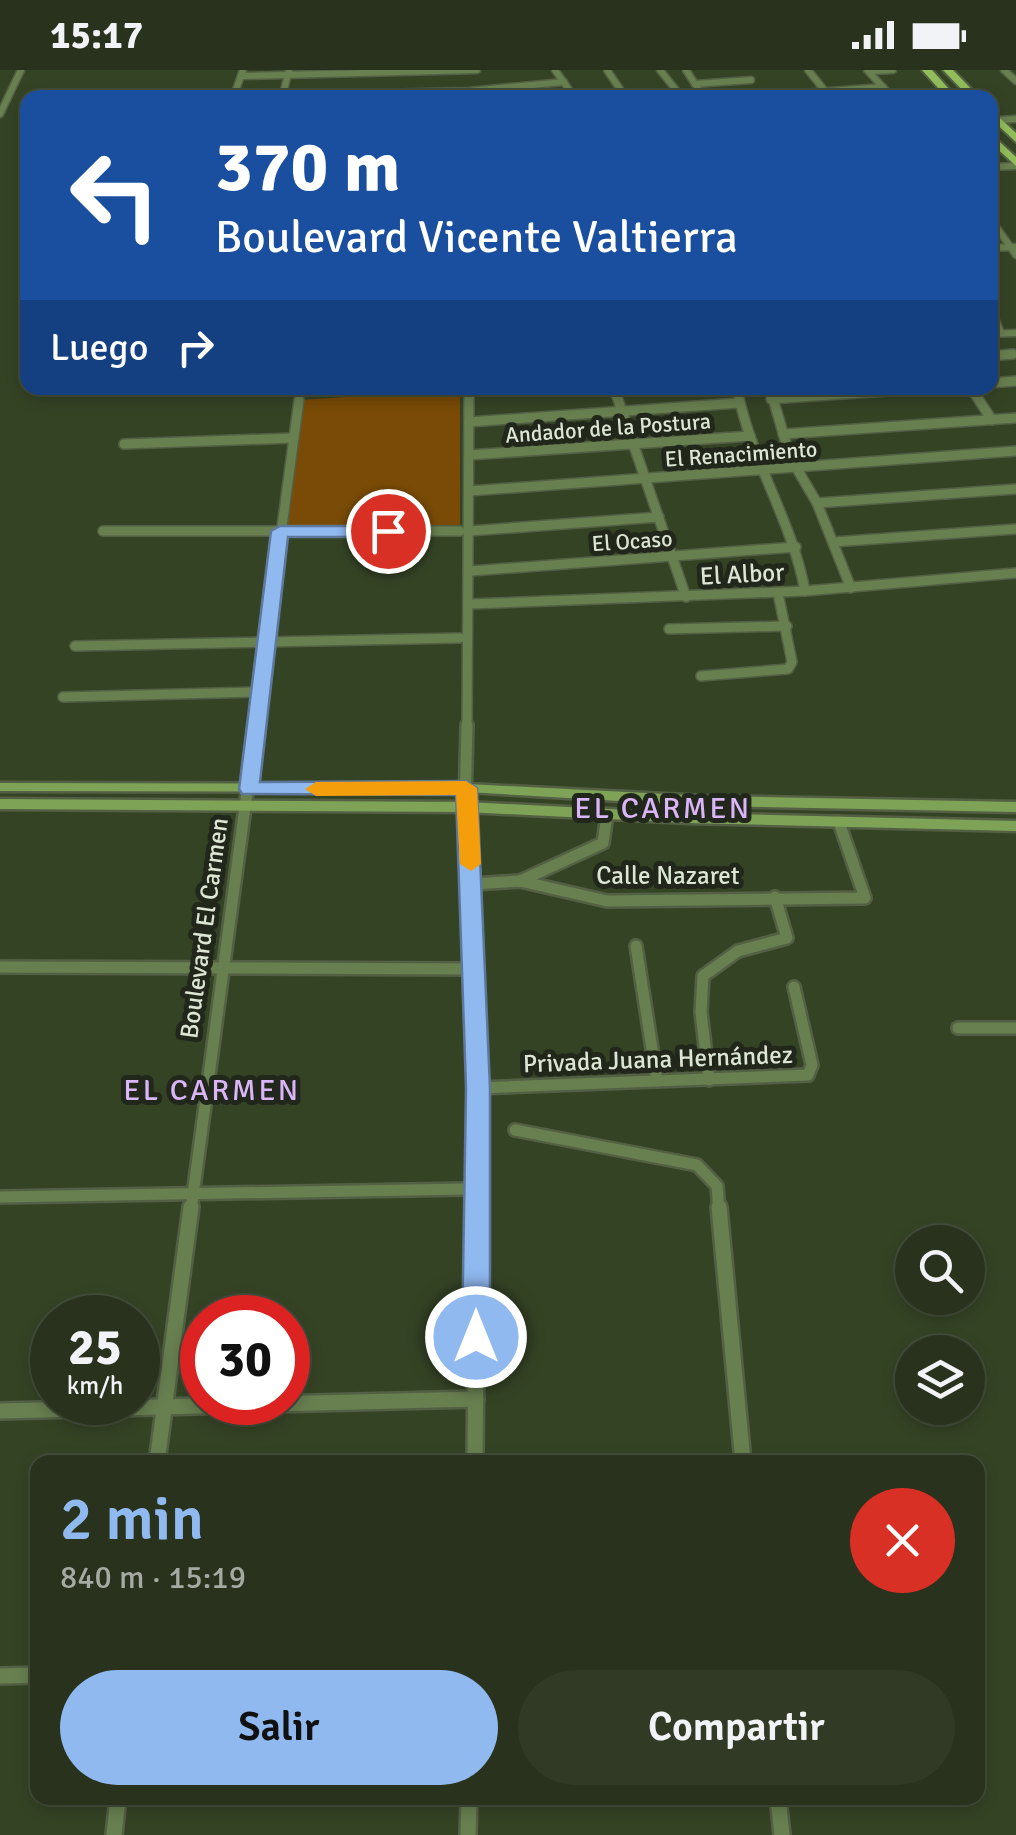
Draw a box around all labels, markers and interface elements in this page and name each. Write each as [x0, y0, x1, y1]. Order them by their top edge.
text: 15:17 [50, 12, 143, 59]
text: 370 m [215, 124, 400, 210]
icon: left [50, 130, 180, 260]
text: Boulevard Vicente Valtierra [215, 210, 738, 265]
icon: right [168, 320, 223, 375]
text: Luego [50, 324, 148, 371]
street label: Andador de la Postura [504, 407, 712, 449]
street label: El Renacimiento [664, 435, 818, 473]
pin [346, 489, 431, 574]
icon: arrive [361, 504, 416, 559]
street label: El Ocaso [591, 525, 673, 557]
street label: El Albor [699, 556, 786, 592]
district label: EL CARMEN [574, 790, 752, 827]
street label: Boulevard El Carmen [173, 816, 235, 1040]
street label: Calle Nazaret [596, 860, 740, 891]
street label: Privada Juana Hernández [522, 1039, 794, 1079]
district label: EL CARMEN [123, 1072, 301, 1109]
map controls [895, 1225, 985, 1425]
button: search [895, 1225, 985, 1315]
position arrow [424, 1285, 528, 1389]
speed limit sign: 30 [180, 1295, 310, 1425]
text: 25 [68, 1317, 122, 1379]
button: layers [895, 1335, 985, 1425]
text: km/h [67, 1370, 123, 1401]
text: 2 min [60, 1483, 204, 1557]
button: close [850, 1488, 955, 1593]
text: 840 m · 15:19 [60, 1558, 246, 1597]
button: Salir [60, 1670, 498, 1785]
button: Compartir [518, 1670, 955, 1785]

